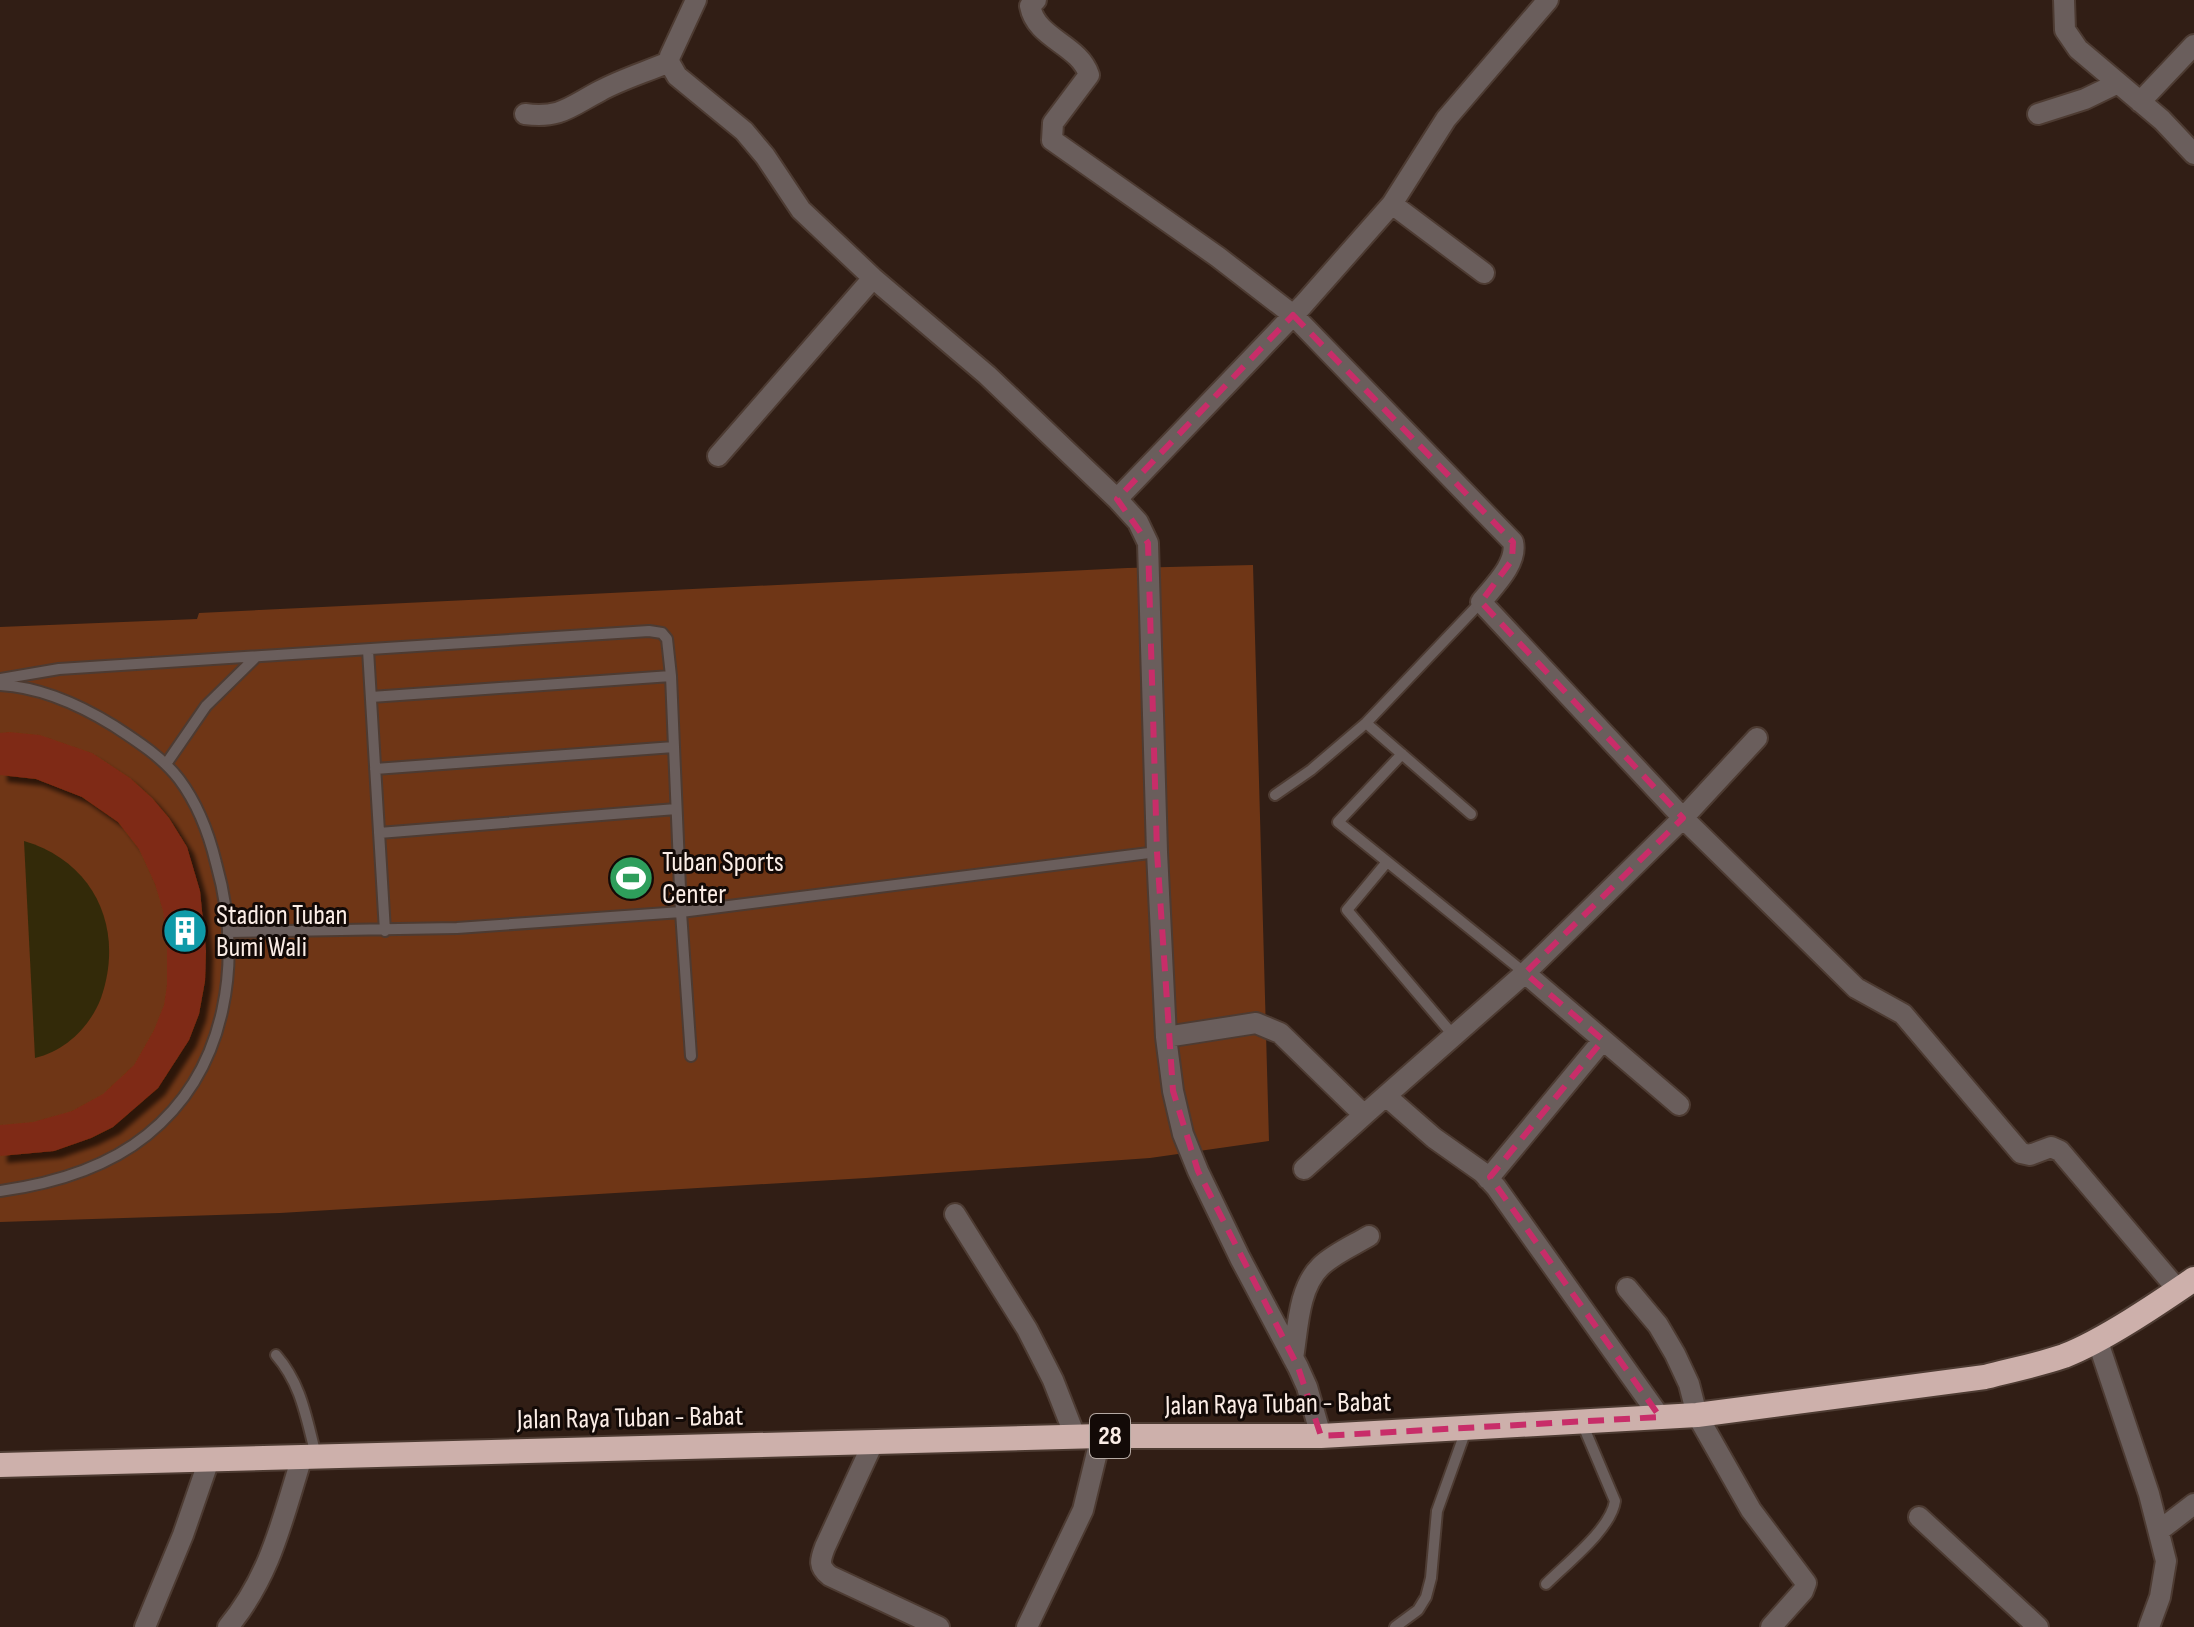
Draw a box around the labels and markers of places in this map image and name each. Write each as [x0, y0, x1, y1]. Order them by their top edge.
place label: Tuban Sports Center [662, 846, 784, 911]
sports icon: Tuban Sports Center [607, 854, 655, 902]
place label: Stadion Tuban Bumi Wali [216, 899, 348, 964]
building icon: Stadion Tuban Bumi Wali [161, 907, 209, 955]

